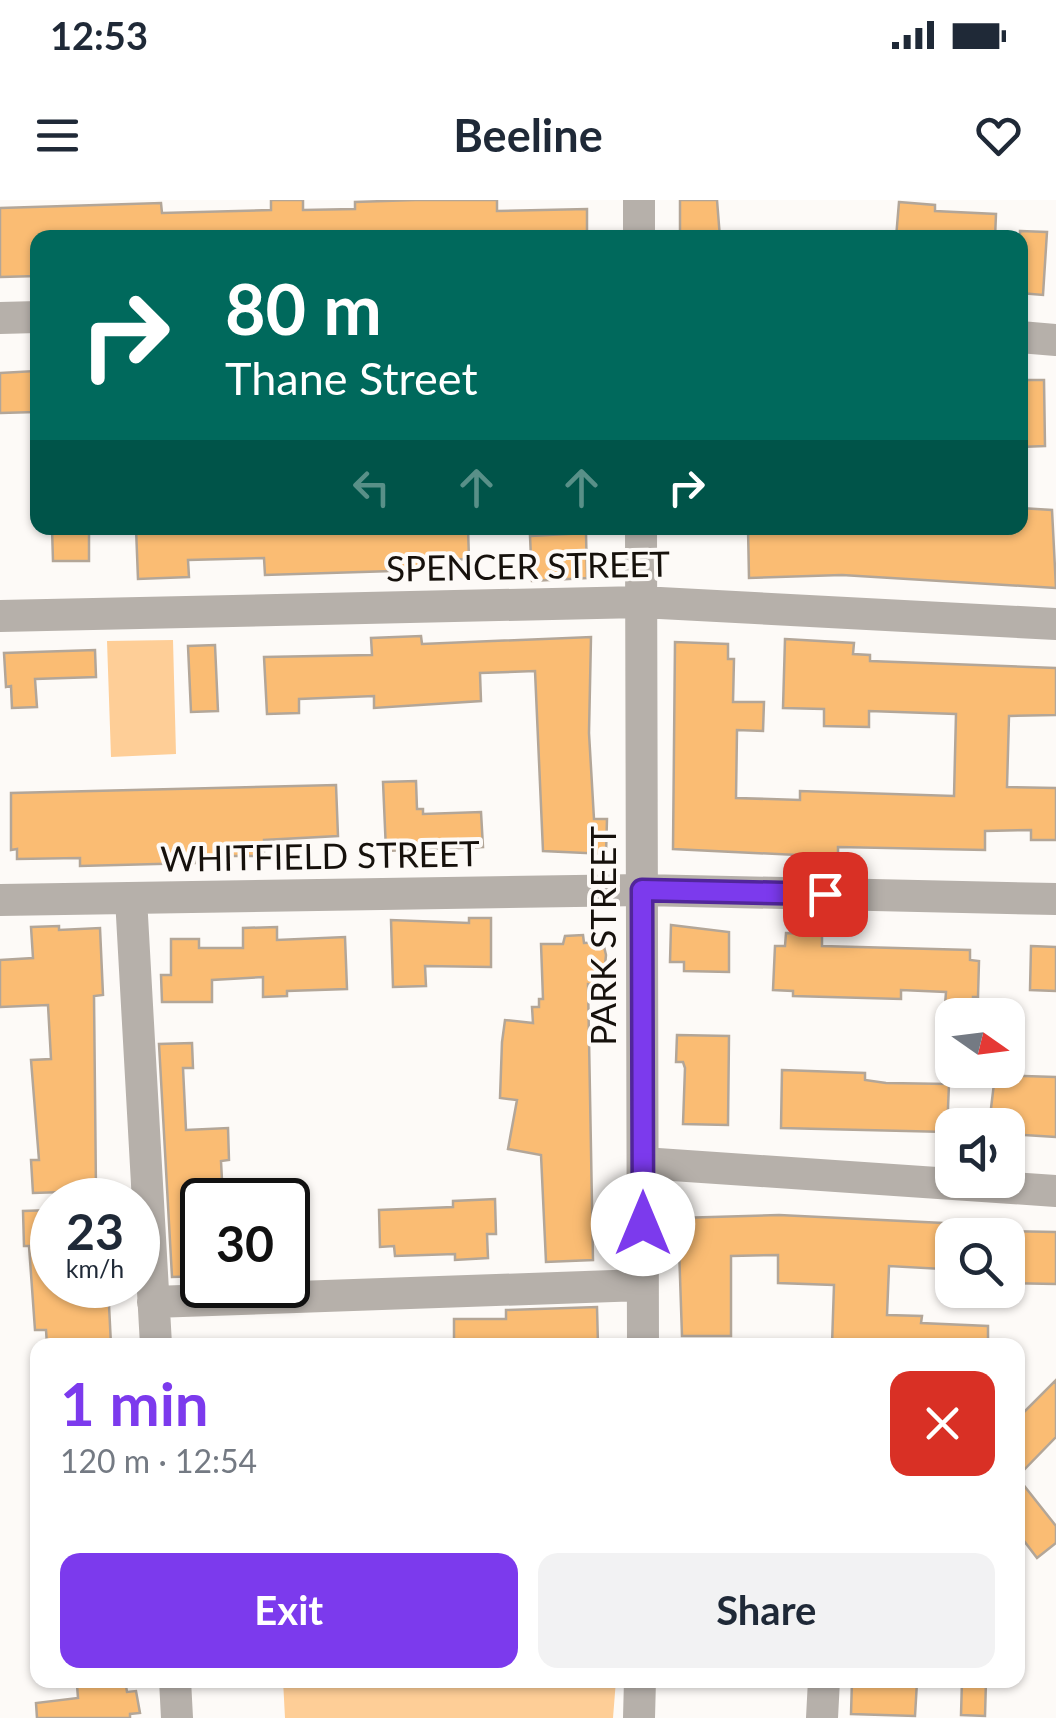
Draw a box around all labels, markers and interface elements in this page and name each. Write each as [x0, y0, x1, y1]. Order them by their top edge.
text: 12:53 [50, 12, 148, 58]
icon: menu [30, 108, 85, 163]
text: Beeline [453, 108, 603, 162]
icon: heart [971, 108, 1026, 163]
text: 80 m [225, 266, 382, 350]
icon: right [60, 270, 190, 400]
text: Thane Street [225, 351, 478, 405]
icon: left [344, 460, 399, 515]
icon: ahead [449, 460, 504, 515]
icon: ahead [554, 460, 609, 515]
icon: right [659, 460, 714, 515]
street label: SPENCER STREET [386, 542, 671, 588]
street label: PARK STREET [581, 826, 623, 1046]
street label: WHITFIELD STREET [160, 831, 480, 879]
pin [783, 852, 868, 937]
icon: arrive [798, 867, 853, 922]
north arrow [935, 998, 1025, 1088]
map controls [935, 998, 1025, 1308]
button: sound [935, 1108, 1025, 1198]
position arrow [591, 1172, 695, 1276]
speed limit sign: 30 [180, 1178, 310, 1308]
text: 23 [66, 1201, 124, 1261]
button: search [935, 1218, 1025, 1308]
text: km/h [66, 1253, 124, 1283]
text: 1 min [60, 1367, 209, 1439]
button: close [890, 1371, 995, 1476]
text: 120 m · 12:54 [60, 1441, 257, 1480]
button: Exit [60, 1553, 518, 1668]
button: Share [538, 1553, 995, 1668]

